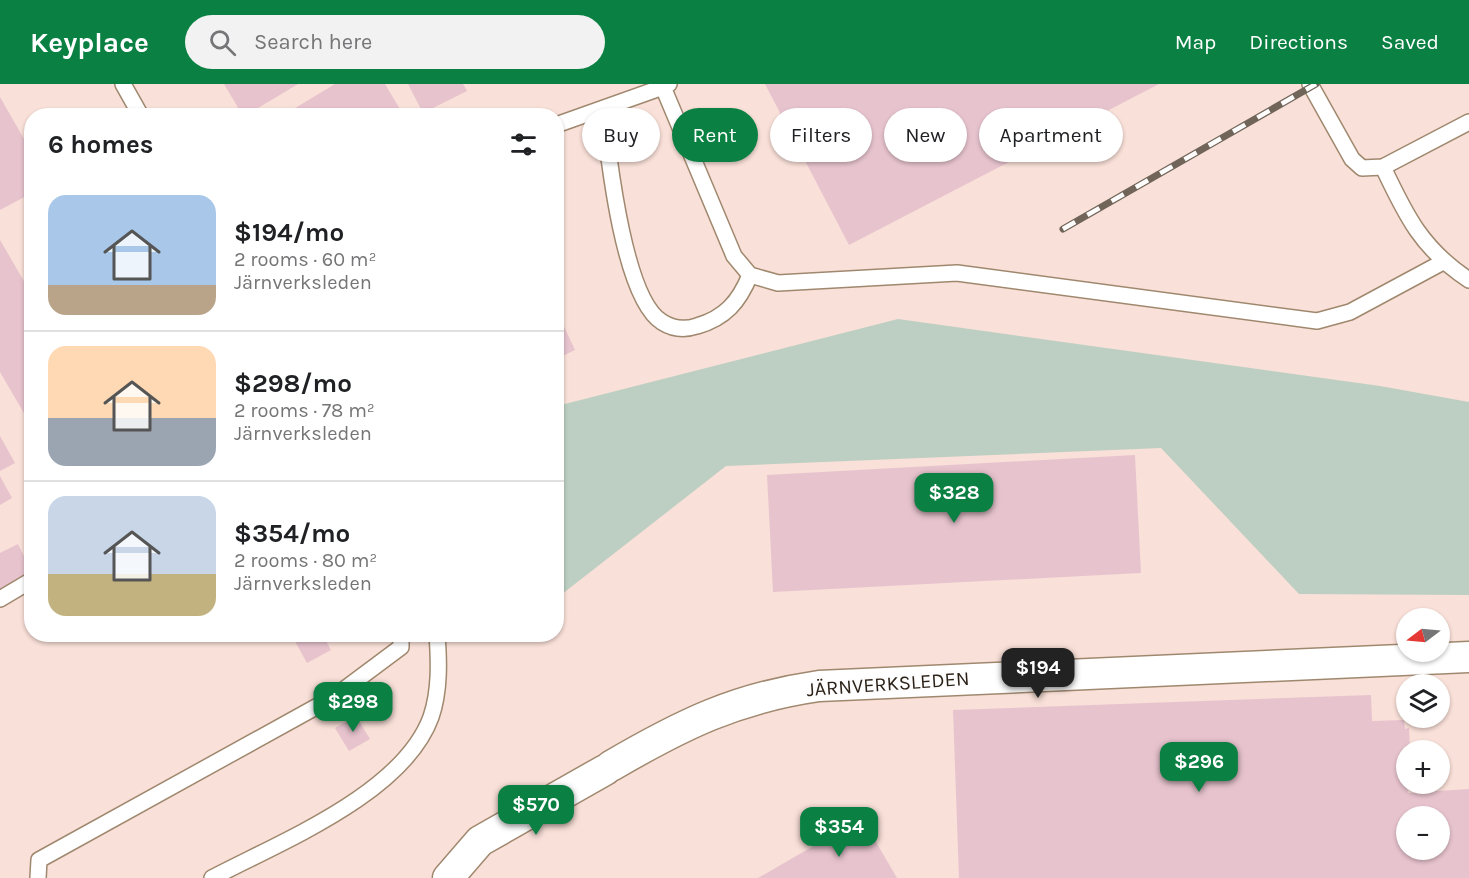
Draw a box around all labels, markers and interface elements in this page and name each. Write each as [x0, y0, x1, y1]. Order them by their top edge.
search box [185, 15, 605, 69]
text: Keyplace [30, 26, 149, 59]
icon: search [206, 26, 239, 59]
text: Search here [254, 29, 372, 55]
text: Map [1175, 30, 1216, 54]
text: Directions [1249, 30, 1348, 54]
text: Saved [1381, 30, 1439, 54]
chip: Buy [582, 108, 660, 162]
chip: Rent [672, 108, 758, 162]
chip: Filters [770, 108, 872, 162]
chip: New [884, 108, 967, 162]
chip: Apartment [979, 108, 1123, 162]
icon: filters [507, 128, 540, 161]
text: 6 homes [48, 129, 153, 160]
text: $194/mo [234, 217, 344, 248]
icon: home [96, 219, 168, 291]
text: 2 rooms · 60 m² [234, 248, 377, 271]
text: Järnverksleden [234, 271, 372, 294]
text: $298/mo [234, 368, 352, 399]
icon: home [96, 370, 168, 442]
text: 2 rooms · 78 m² [234, 399, 375, 422]
text: Järnverksleden [234, 422, 372, 445]
pin: $328 [918, 473, 990, 524]
text: $328 [928, 481, 980, 504]
text: $354/mo [234, 518, 350, 549]
icon: home [96, 520, 168, 592]
text: 2 rooms · 80 m² [234, 549, 377, 572]
text: Järnverksleden [234, 572, 372, 595]
north arrow [1396, 608, 1450, 662]
map controls [1396, 608, 1450, 860]
pin: $194 [1002, 648, 1074, 699]
text: $194 [1015, 656, 1061, 679]
street label: JÄRNVERKSLEDEN [806, 667, 970, 701]
button: layers [1396, 674, 1450, 728]
pin: $298 [317, 682, 389, 733]
text: $298 [327, 690, 379, 713]
button: + [1396, 740, 1450, 794]
pin: $296 [1163, 742, 1235, 793]
text: $296 [1174, 750, 1224, 773]
pin: $570 [500, 785, 572, 836]
text: $570 [512, 793, 560, 816]
button: − [1396, 806, 1450, 860]
pin: $354 [803, 807, 875, 858]
text: $354 [814, 815, 864, 838]

